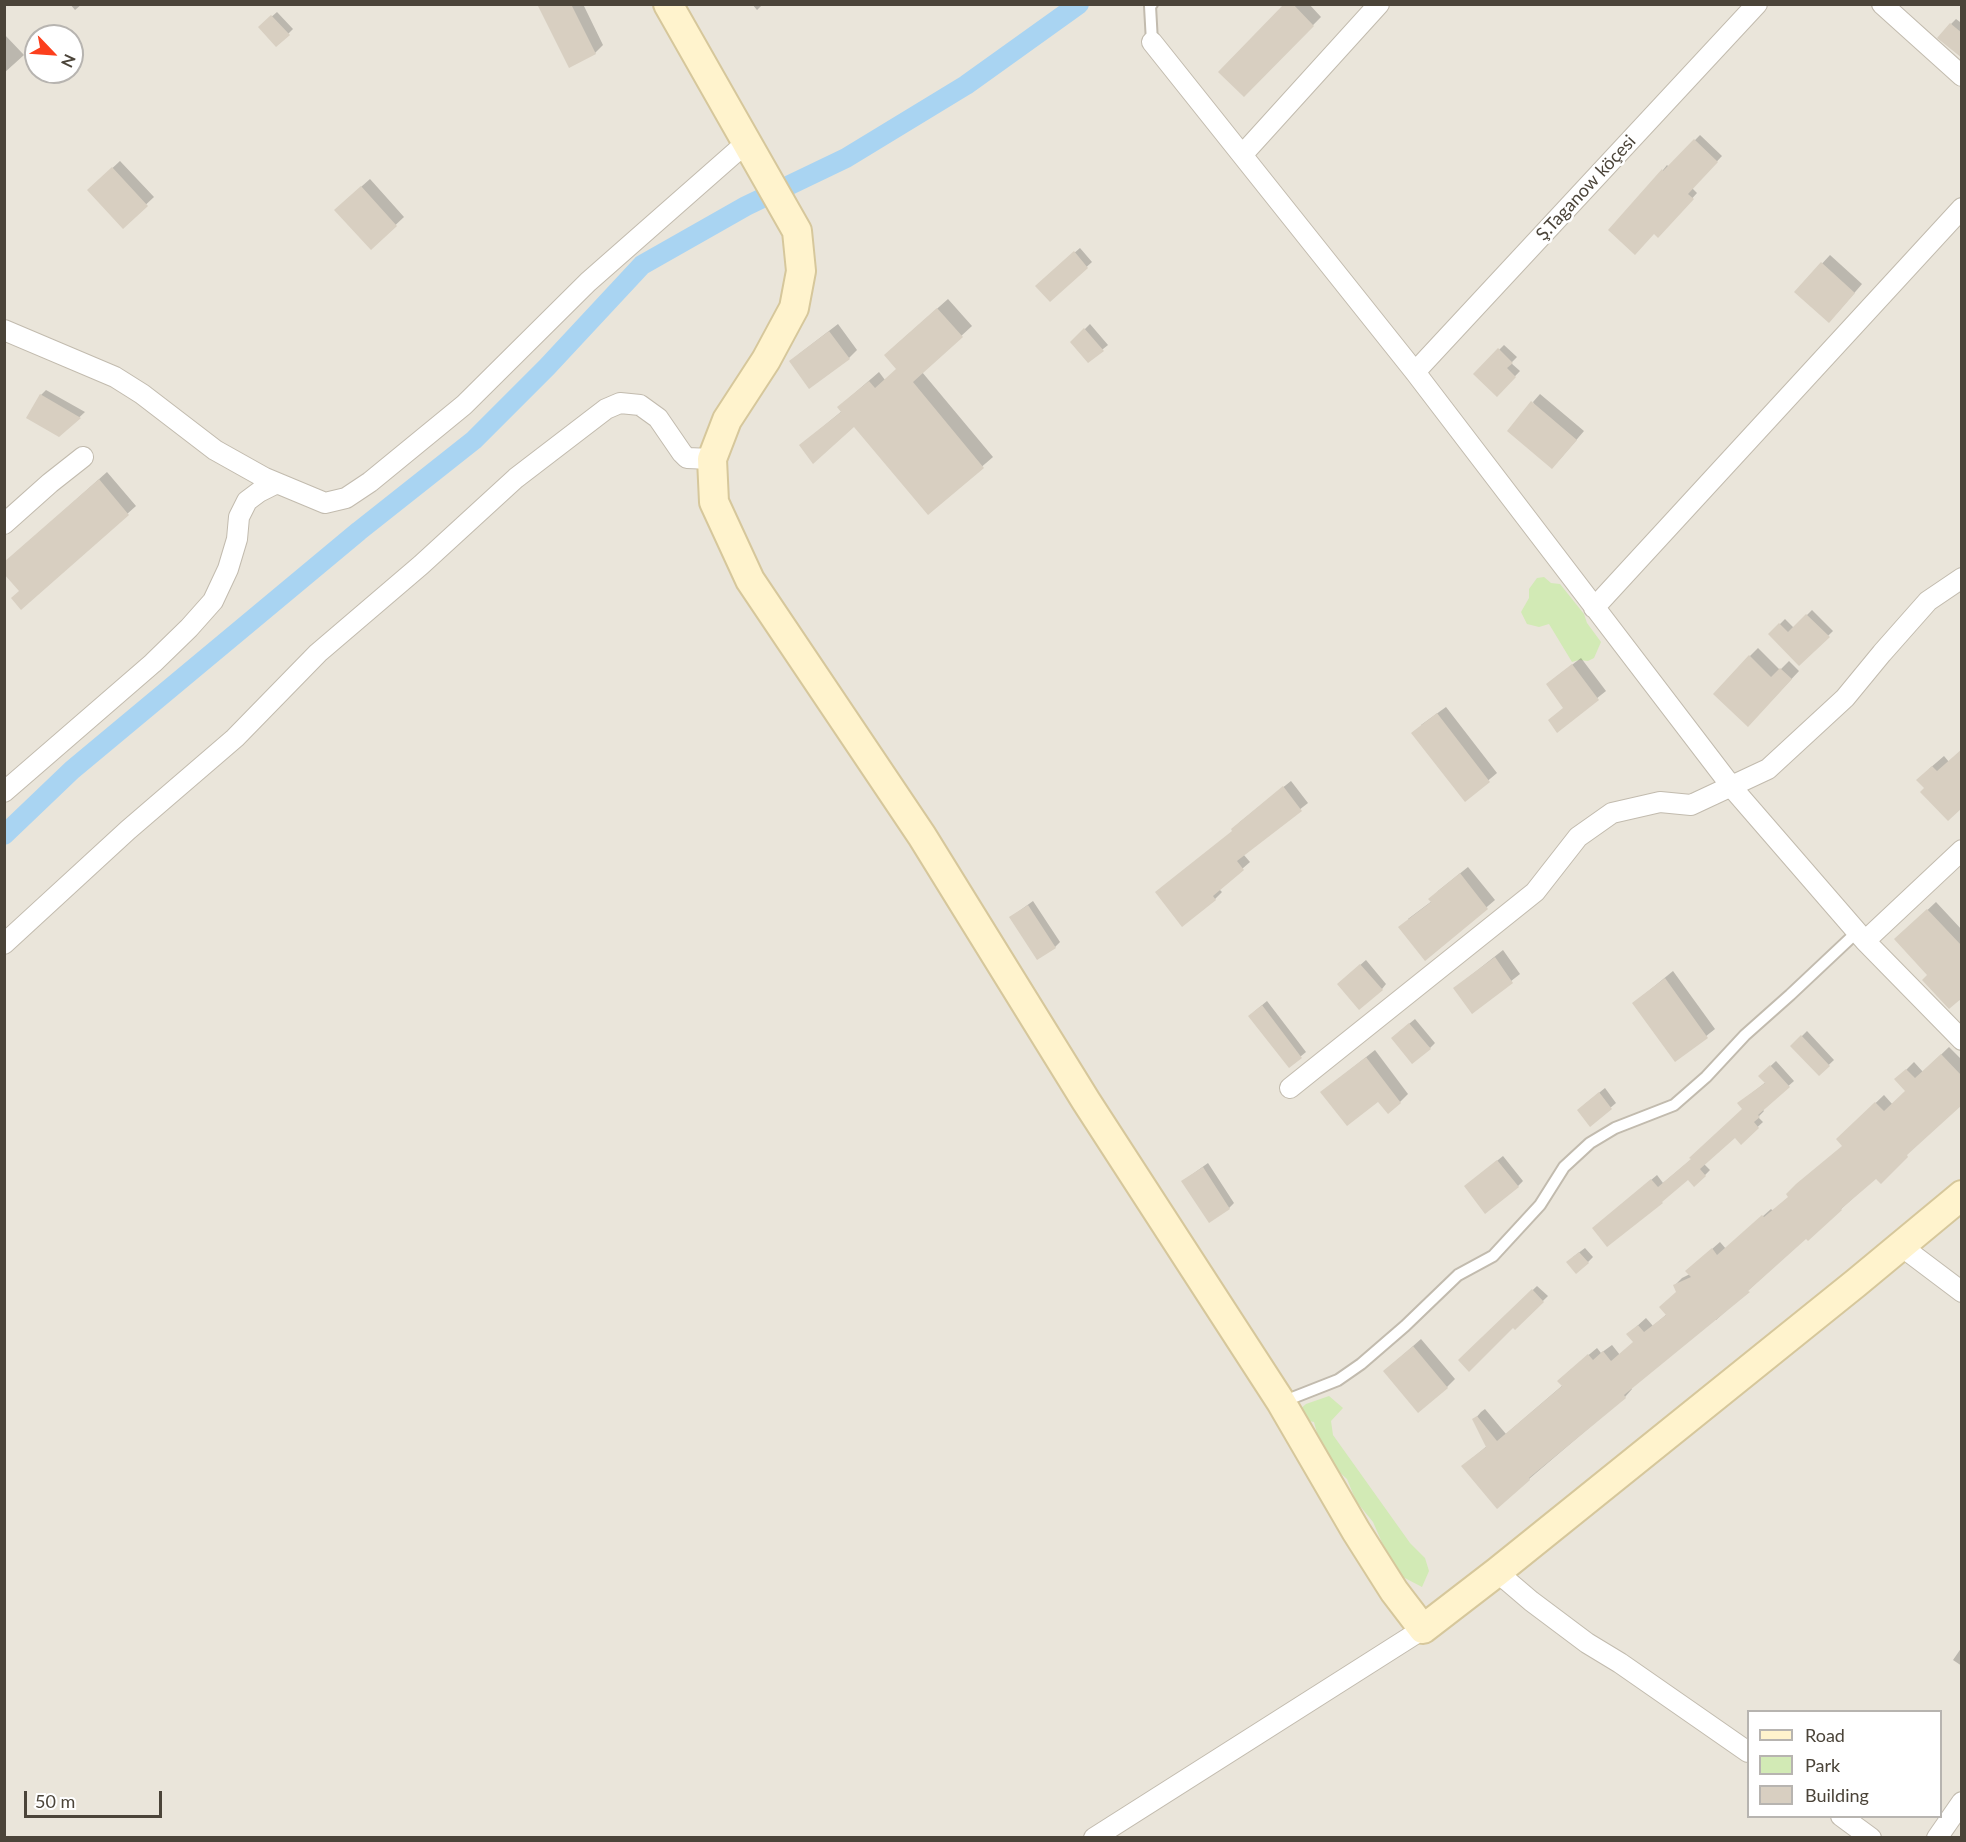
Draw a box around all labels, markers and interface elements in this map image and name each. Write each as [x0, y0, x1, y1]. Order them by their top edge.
north arrow [24, 24, 84, 84]
text: N [58, 51, 80, 71]
street label: Ş.Taganow köçesi [1532, 131, 1640, 245]
legend [1747, 1710, 1942, 1818]
text: Road [1805, 1724, 1845, 1746]
text: Park [1805, 1754, 1840, 1776]
scale bar [27, 1779, 165, 1817]
text: Building [1805, 1784, 1869, 1806]
text: 50 m [35, 1790, 75, 1812]

